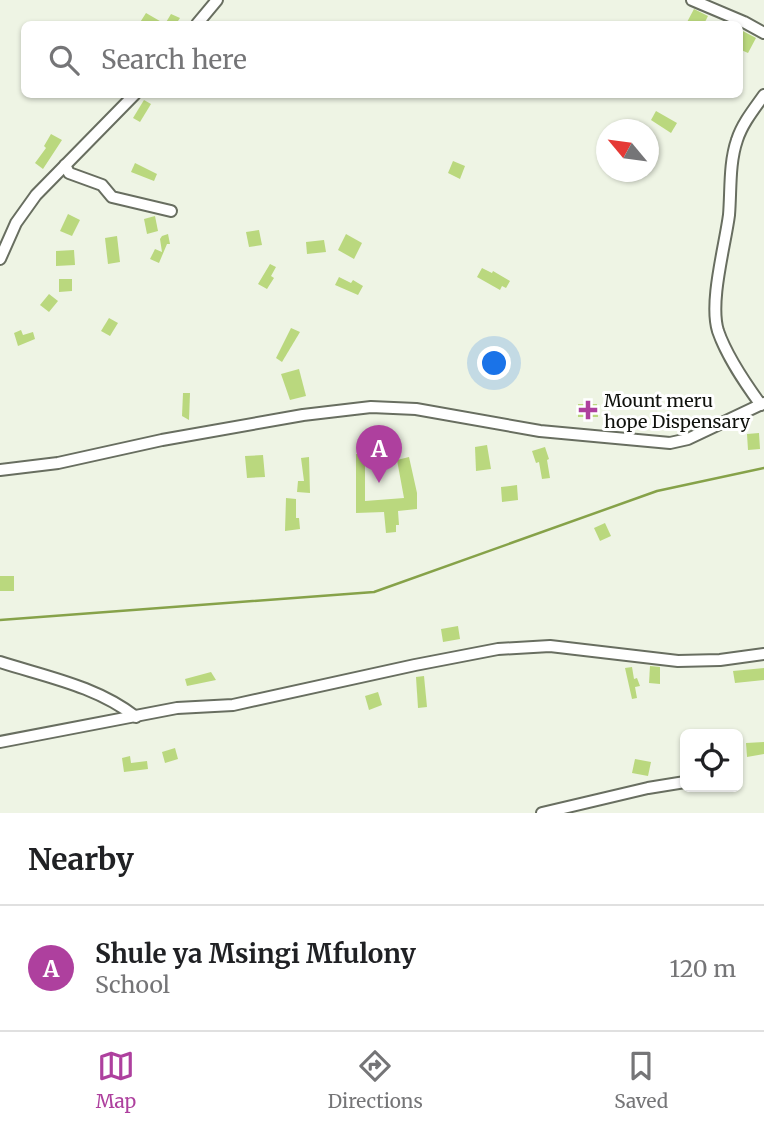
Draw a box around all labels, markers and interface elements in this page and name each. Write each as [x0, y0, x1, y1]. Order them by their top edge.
search box [21, 21, 743, 98]
icon: search [45, 41, 83, 79]
text: Search here [101, 43, 247, 76]
north arrow [596, 119, 659, 182]
your location [477, 346, 511, 380]
place label: Mount meru hope Dispensary [604, 389, 751, 433]
marker: Mount meru hope Dispensary [578, 400, 598, 420]
pin: A [356, 425, 402, 483]
map controls [680, 729, 743, 792]
button: locate [680, 729, 743, 792]
text: Nearby [28, 840, 134, 878]
text: Shule ya Msingi Mfulony [95, 937, 416, 970]
text: A [43, 954, 59, 983]
text: 120 m [670, 954, 736, 983]
text: School [95, 970, 170, 999]
tab: Map [96, 1047, 136, 1113]
tab: Directions [328, 1047, 423, 1113]
tab: Saved [614, 1047, 668, 1113]

